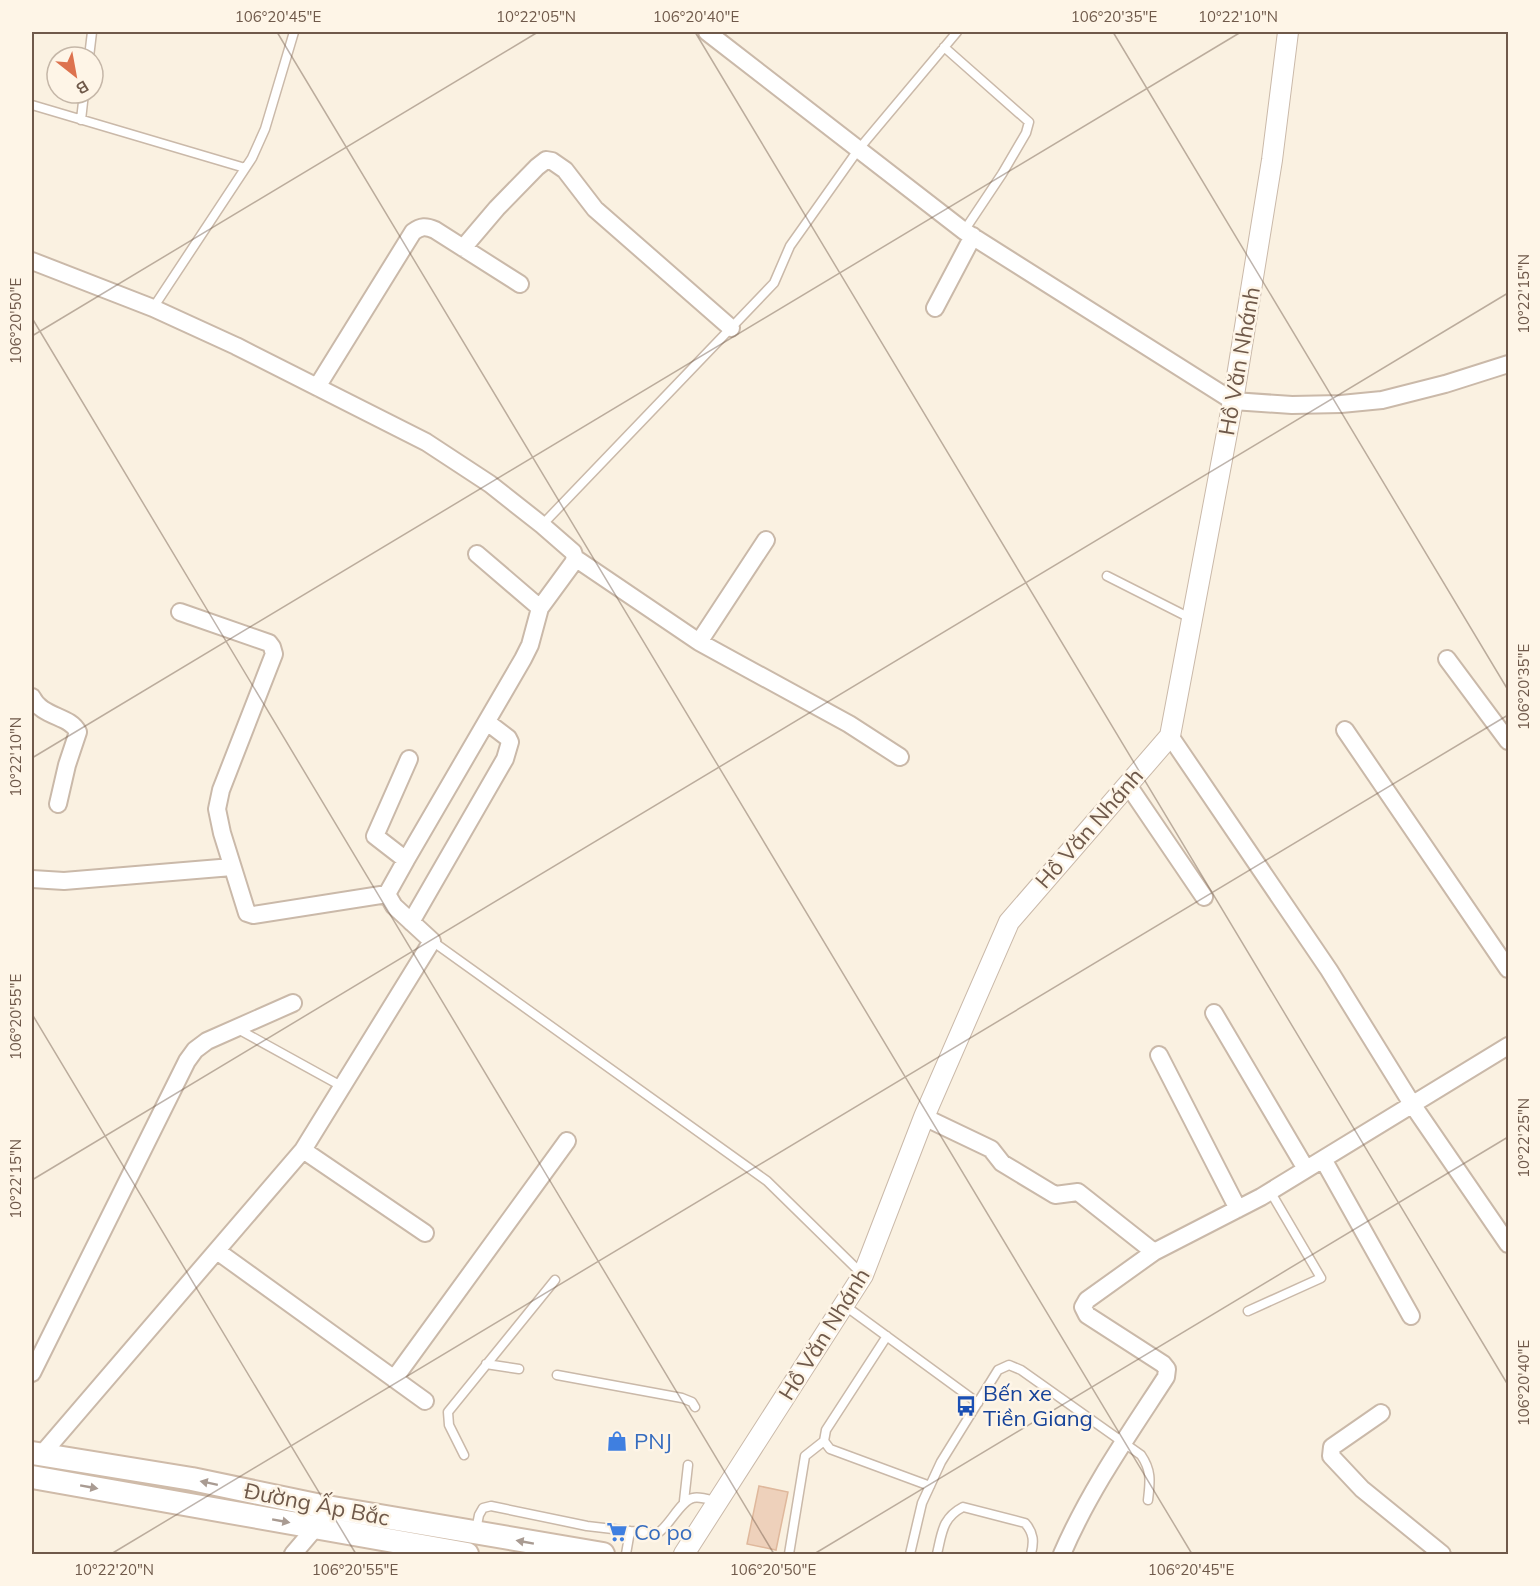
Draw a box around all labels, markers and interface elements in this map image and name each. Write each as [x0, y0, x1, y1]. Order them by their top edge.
text: 106°20'45"E [235, 7, 321, 26]
text: 10°22'05"N [496, 7, 576, 26]
text: 106°20'40"E [653, 7, 739, 26]
text: 106°20'35"E [1071, 7, 1157, 26]
text: 10°22'10"N [1198, 7, 1278, 26]
north arrow [45, 45, 105, 105]
text: B [73, 76, 93, 99]
text: 10°22'15"N [1514, 254, 1533, 334]
text: 106°20'50"E [6, 278, 25, 364]
street label: Hồ Văn Nhánh [1212, 284, 1266, 438]
text: 106°20'35"E [1514, 644, 1533, 730]
text: 10°22'10"N [6, 717, 25, 797]
street label: Hồ Văn Nhánh [1029, 762, 1149, 894]
text: 106°20'55"E [6, 974, 25, 1060]
text: 10°22'25"N [1514, 1098, 1533, 1178]
text: 10°22'15"N [6, 1139, 25, 1219]
street label: Hồ Văn Nhánh [772, 1263, 876, 1405]
text: 106°20'40"E [1514, 1340, 1533, 1426]
place label: Bến xe Tiền Giang [983, 1379, 1093, 1432]
bus stop icon: Bến xe Tiền Giang [954, 1394, 978, 1418]
place label: PNJ [634, 1427, 672, 1455]
shop icon: PNJ [605, 1429, 629, 1453]
street label: Đường Ấp Bắc [242, 1476, 392, 1532]
one-way arrow [200, 1478, 219, 1487]
one-way arrow [80, 1483, 99, 1492]
one-way arrow [272, 1517, 291, 1526]
place label: Co po [634, 1518, 692, 1546]
supermarket icon: Co po [605, 1520, 629, 1544]
one-way arrow [515, 1537, 534, 1546]
text: 10°22'20"N [74, 1560, 154, 1579]
text: 106°20'55"E [312, 1560, 398, 1579]
text: 106°20'50"E [730, 1560, 816, 1579]
text: 106°20'45"E [1148, 1560, 1234, 1579]

